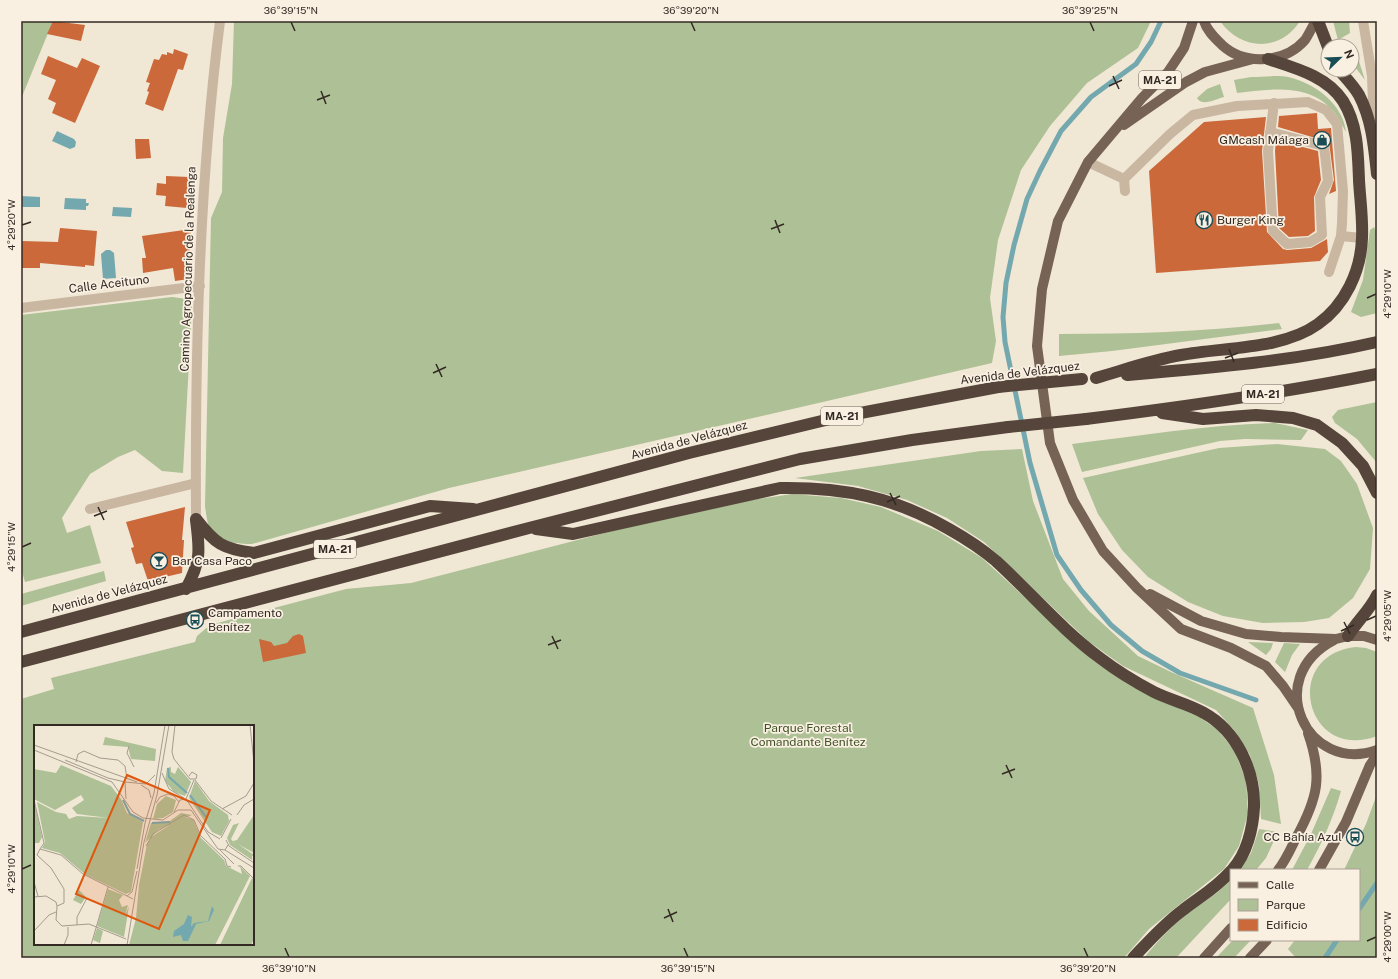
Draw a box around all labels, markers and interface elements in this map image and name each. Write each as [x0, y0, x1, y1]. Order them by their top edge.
text: 36°39'15"N [264, 4, 318, 16]
text: 36°39'20"N [663, 4, 719, 16]
text: 36°39'25"N [1062, 4, 1118, 16]
north arrow [1320, 38, 1360, 78]
text: N [1342, 48, 1356, 60]
road number: MA-21 [1139, 71, 1181, 89]
shop icon: GMcash Málaga [1312, 130, 1332, 150]
place label: GMcash Málaga [1219, 133, 1309, 147]
street label: Camino Agropecuario de la Realenga [177, 166, 199, 372]
text: 4°29'20"W [5, 199, 17, 251]
restaurant icon: Burger King [1194, 210, 1214, 230]
place label: Burger King [1217, 213, 1284, 227]
text: 4°29'10"W [1381, 269, 1393, 319]
street label: Calle Aceituno [68, 272, 150, 296]
street label: Avenida de Velázquez [959, 359, 1081, 387]
road number: MA-21 [1242, 385, 1284, 403]
road number: MA-21 [821, 407, 863, 425]
street label: Avenida de Velázquez [629, 418, 749, 462]
text: 4°29'15"W [5, 522, 17, 572]
road number: MA-21 [314, 540, 356, 558]
bar icon: Bar Casa Paco [149, 551, 169, 571]
place label: Bar Casa Paco [172, 554, 252, 568]
street label: Avenida de Velázquez [49, 572, 169, 616]
text: 4°29'05"W [1381, 590, 1393, 642]
place label: Campamento Benítez [208, 606, 282, 634]
bus stop icon: Campamento Benítez [185, 610, 205, 630]
park label: Parque Forestal Comandante Benítez [750, 721, 866, 749]
inset map [34, 725, 254, 945]
bus stop icon: CC Bahía Azul [1345, 827, 1365, 847]
place label: CC Bahía Azul [1264, 830, 1342, 844]
text: 4°29'10"W [5, 844, 17, 894]
legend [1230, 869, 1360, 941]
text: Calle [1266, 878, 1295, 892]
text: Parque [1266, 898, 1306, 912]
text: 4°29'00"W [1381, 911, 1393, 963]
text: Edificio [1266, 918, 1308, 932]
text: 36°39'10"N [262, 962, 316, 974]
text: 36°39'15"N [661, 962, 715, 974]
text: 36°39'20"N [1060, 962, 1116, 974]

